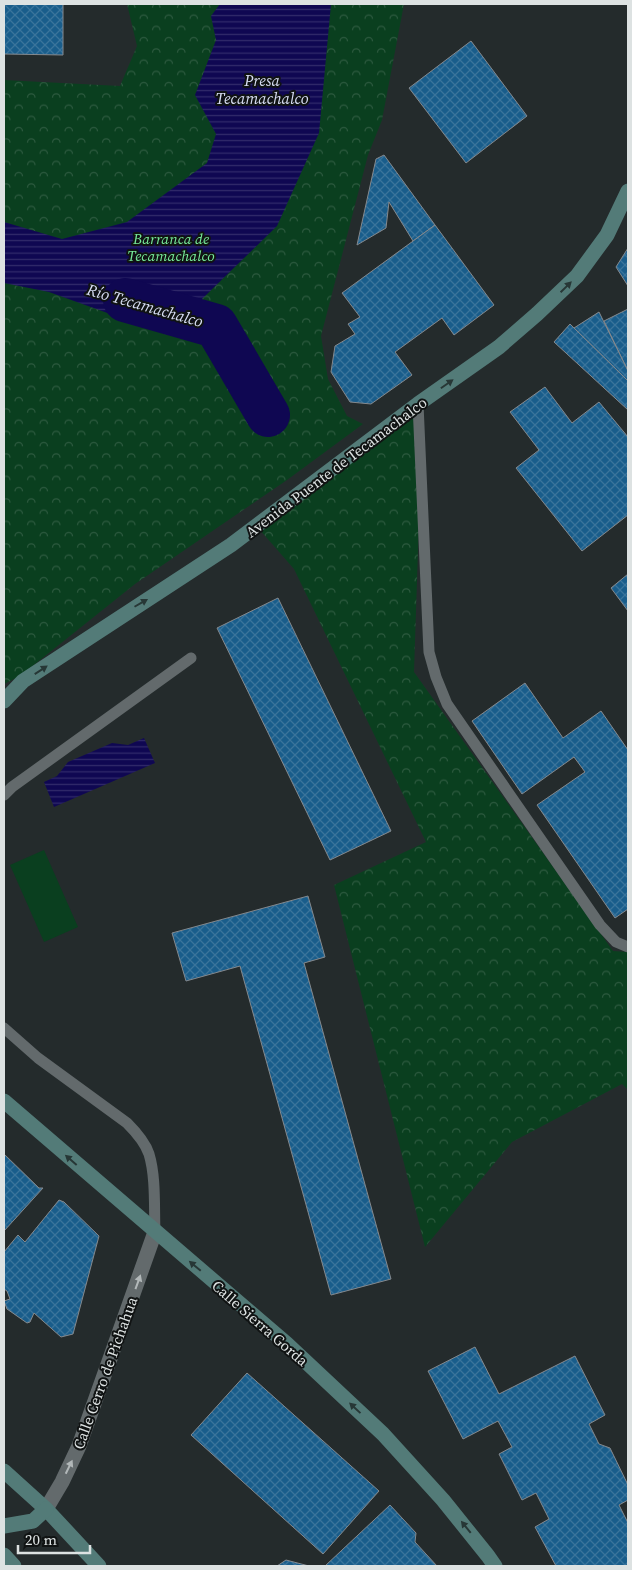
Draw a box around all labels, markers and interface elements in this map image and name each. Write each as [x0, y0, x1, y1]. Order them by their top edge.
water label: Presa Tecamachalco [215, 69, 309, 109]
park label: Barranca de Tecamachalco [127, 228, 215, 266]
water label: Río Tecamachalco [83, 278, 206, 332]
one-way arrow [559, 281, 571, 293]
one-way arrow [440, 379, 454, 389]
street label: Avenida Puente de Tecamachalco [241, 392, 431, 542]
one-way arrow [134, 599, 148, 608]
one-way arrow [34, 665, 47, 675]
one-way arrow [65, 1154, 78, 1165]
one-way arrow [188, 1260, 201, 1271]
one-way arrow [135, 1274, 142, 1289]
street label: Calle Sierra Gorda [207, 1275, 313, 1371]
street label: Calle Cerro de Pichahua [68, 1294, 142, 1452]
one-way arrow [350, 1402, 362, 1414]
one-way arrow [65, 1460, 73, 1474]
one-way arrow [460, 1521, 471, 1534]
scale bar [18, 1522, 90, 1554]
text: 20 m [25, 1529, 57, 1550]

